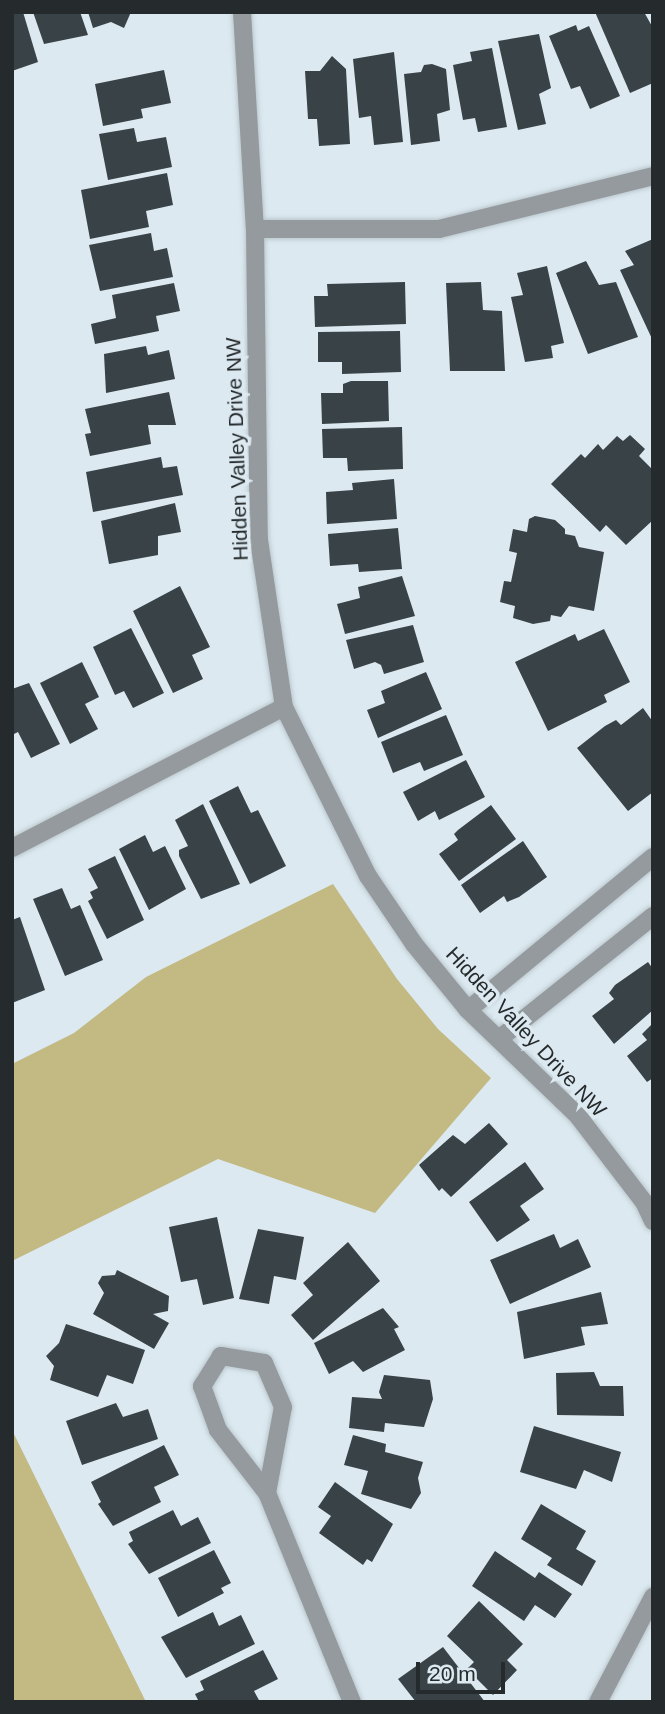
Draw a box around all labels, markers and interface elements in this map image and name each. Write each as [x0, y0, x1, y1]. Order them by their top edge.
street label: Hidden Valley Drive NW [221, 337, 253, 561]
street label: Hidden Valley Drive NW [441, 942, 611, 1122]
scale bar [420, 1648, 509, 1692]
text: 20 m [429, 1662, 476, 1685]

